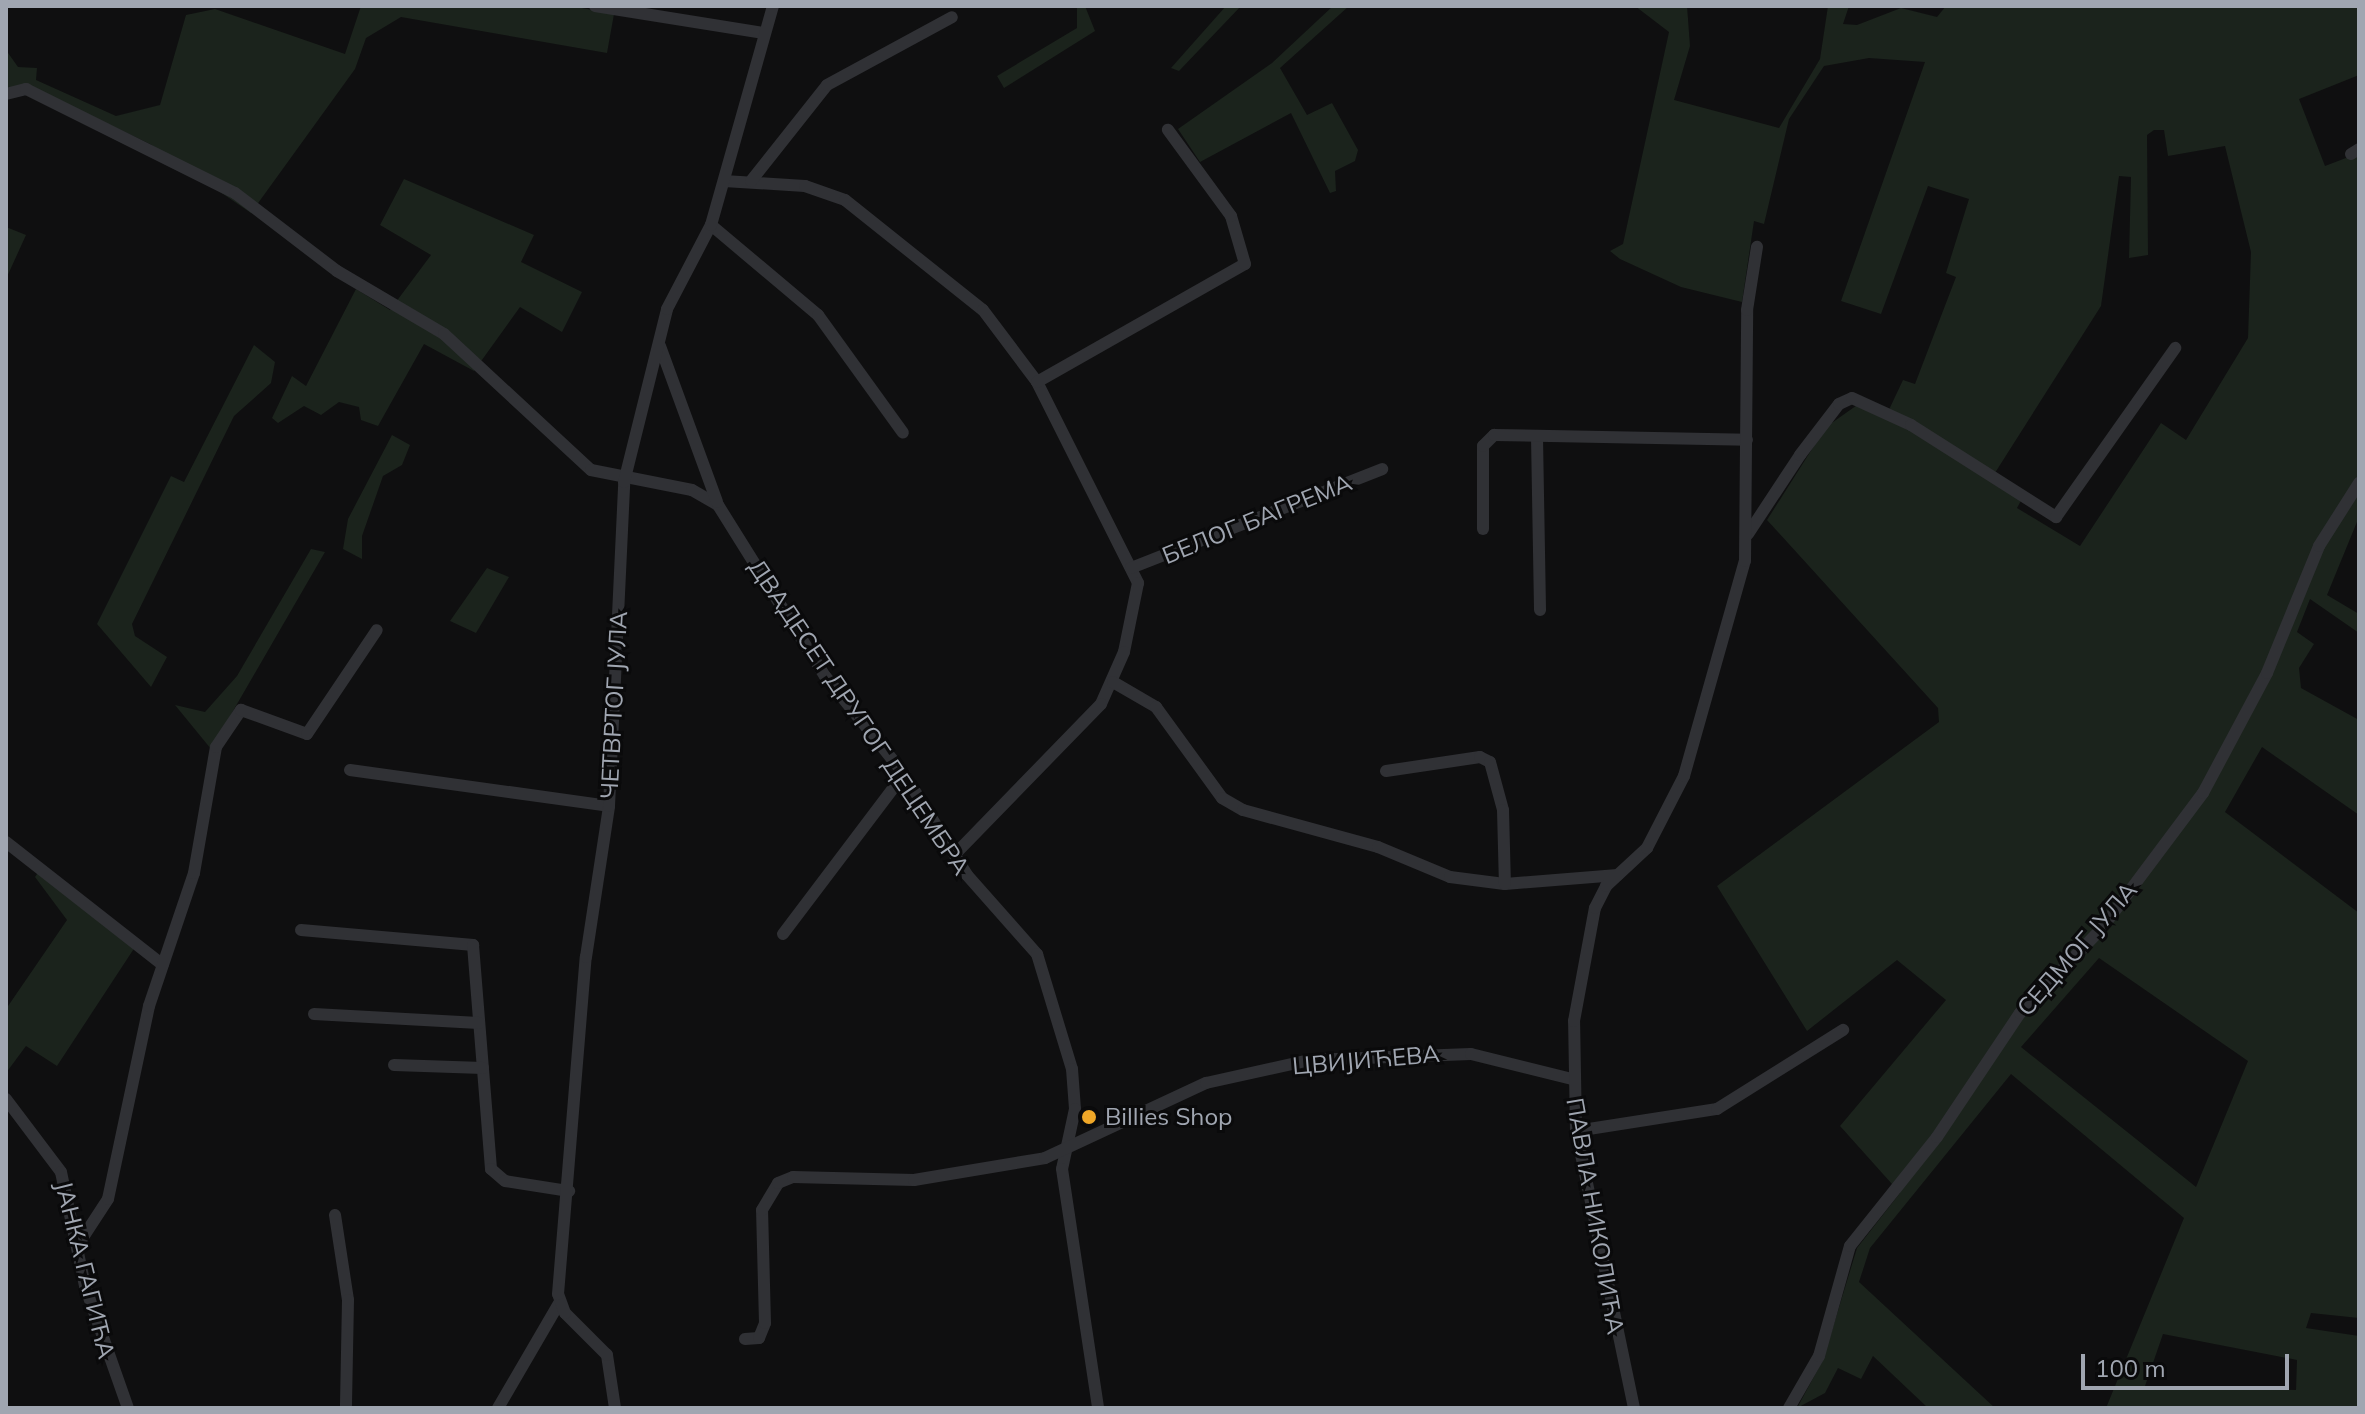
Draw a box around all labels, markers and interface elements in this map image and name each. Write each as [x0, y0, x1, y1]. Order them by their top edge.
street label: БЕЛОГ БАГРЕМА [1158, 468, 1356, 570]
street label: ДВАДЕСЕТ ДРУГОГ ДЕЦЕМБРА [742, 554, 976, 880]
street label: ЧЕТВРТОГ ЈУЛА [595, 610, 633, 800]
street label: СЕДМОГ ЈУЛА [2011, 876, 2143, 1022]
street label: ЦВИЈИЋЕВА [1291, 1039, 1441, 1081]
street label: ПАВЛА НИКОЛИЋА [1560, 1096, 1630, 1336]
place label: Billies Shop [1105, 1103, 1233, 1131]
marker: Billies Shop [1080, 1108, 1098, 1126]
street label: ЈАНКА ГАГИЋА [49, 1178, 121, 1362]
scale bar [2085, 1338, 2293, 1388]
text: 100 m [2095, 1353, 2166, 1383]

